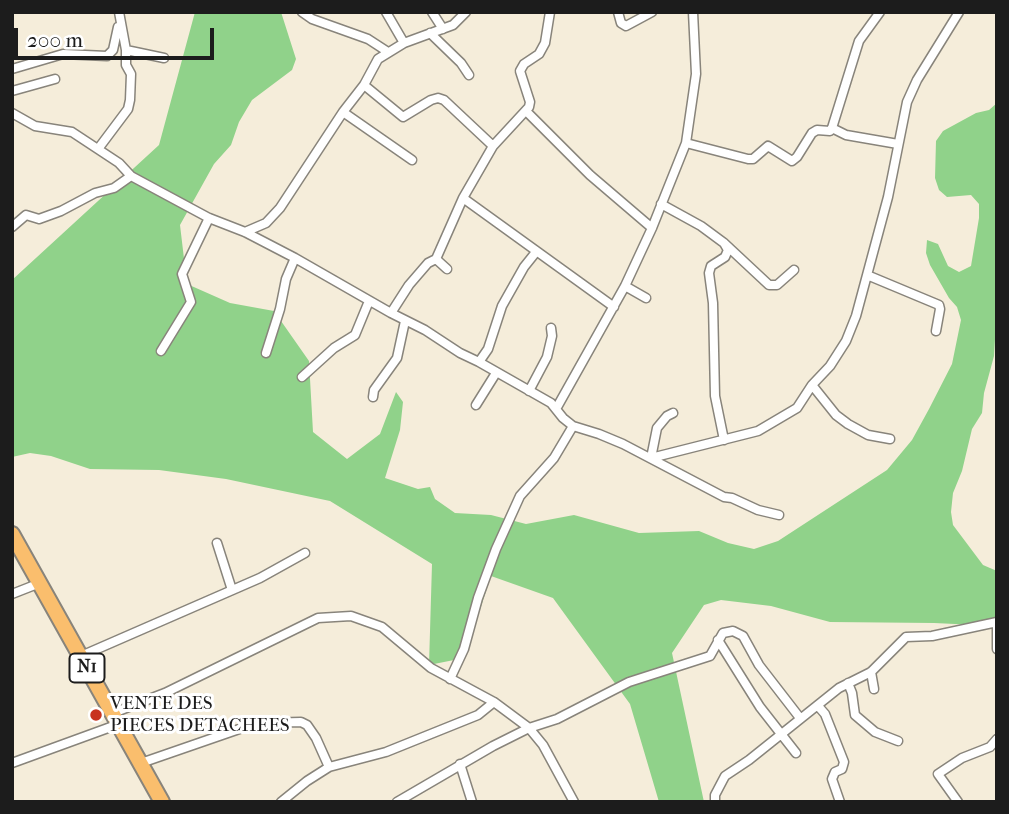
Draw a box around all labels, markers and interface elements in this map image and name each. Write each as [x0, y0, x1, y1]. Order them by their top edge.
scale bar [18, 14, 217, 58]
text: 200 m [27, 28, 83, 52]
road number: N1 [70, 654, 104, 682]
place label: VENTE DES PIECES DETACHEES [110, 693, 290, 737]
marker: VENTE DES PIECES DETACHEES [88, 707, 104, 723]

